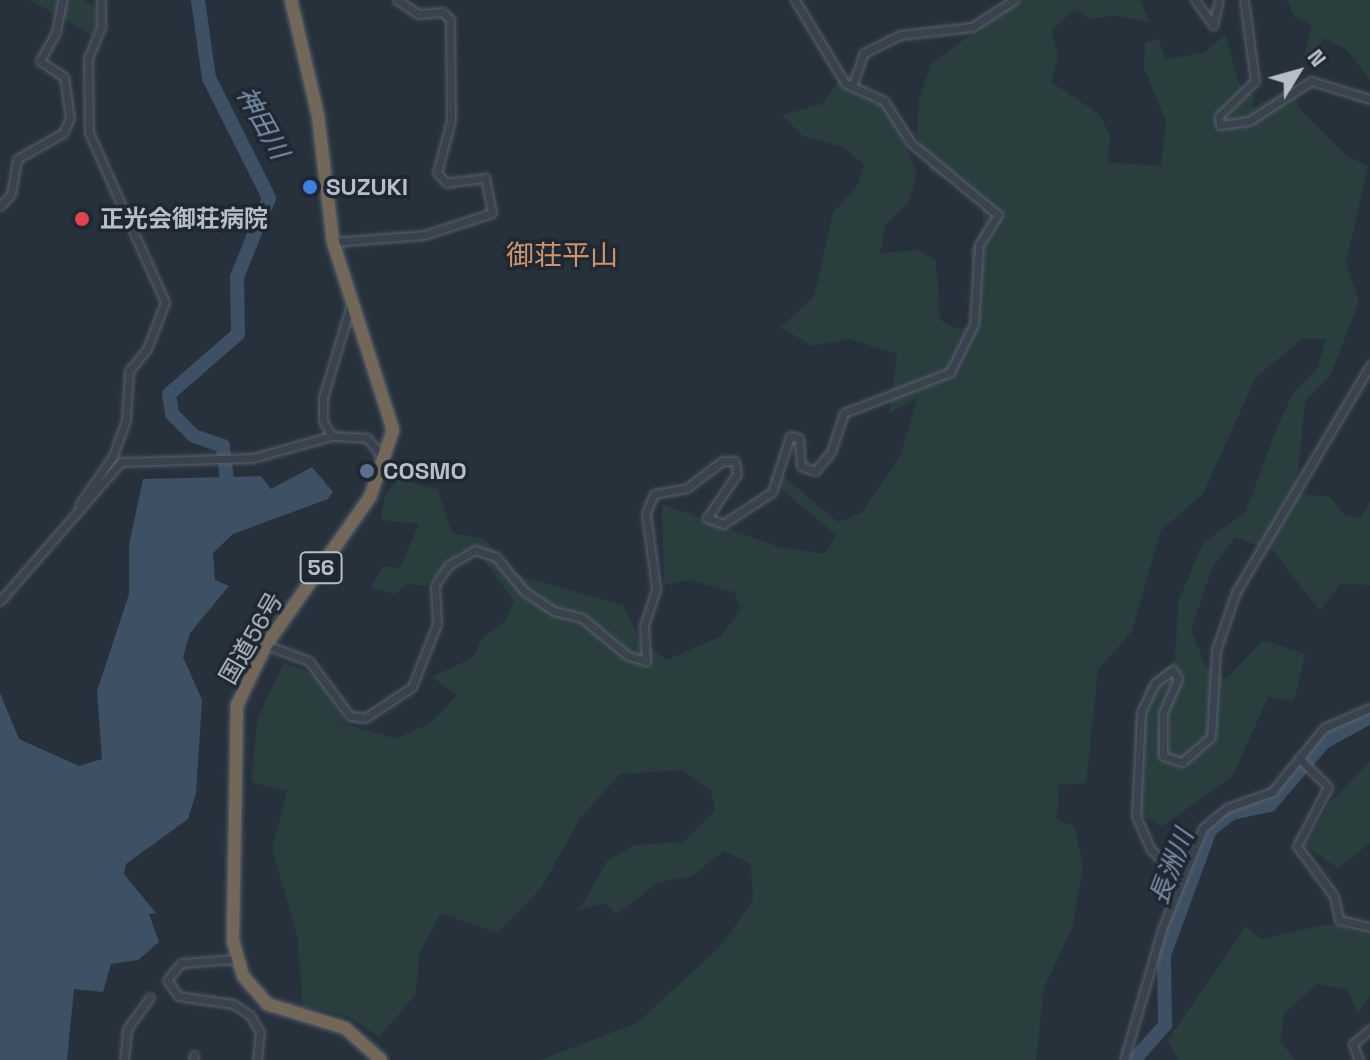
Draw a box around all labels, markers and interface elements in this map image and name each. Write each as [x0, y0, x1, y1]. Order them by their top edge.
north arrow [1258, 32, 1338, 112]
text: N [1302, 43, 1333, 72]
water label: 神田川 [229, 81, 295, 165]
place label: SUZUKI [326, 173, 408, 201]
marker: SUZUKI [301, 178, 319, 196]
place label: 正光会御荘病院 [100, 205, 268, 233]
marker: 正光会御荘病院 [71, 208, 93, 230]
district label: 御荘平山 [506, 238, 618, 272]
place label: COSMO [383, 457, 467, 485]
marker: COSMO [358, 462, 376, 480]
road number: 56 [299, 550, 343, 586]
street label: 国道56号 [213, 587, 289, 689]
water label: 長洲川 [1143, 825, 1201, 909]

